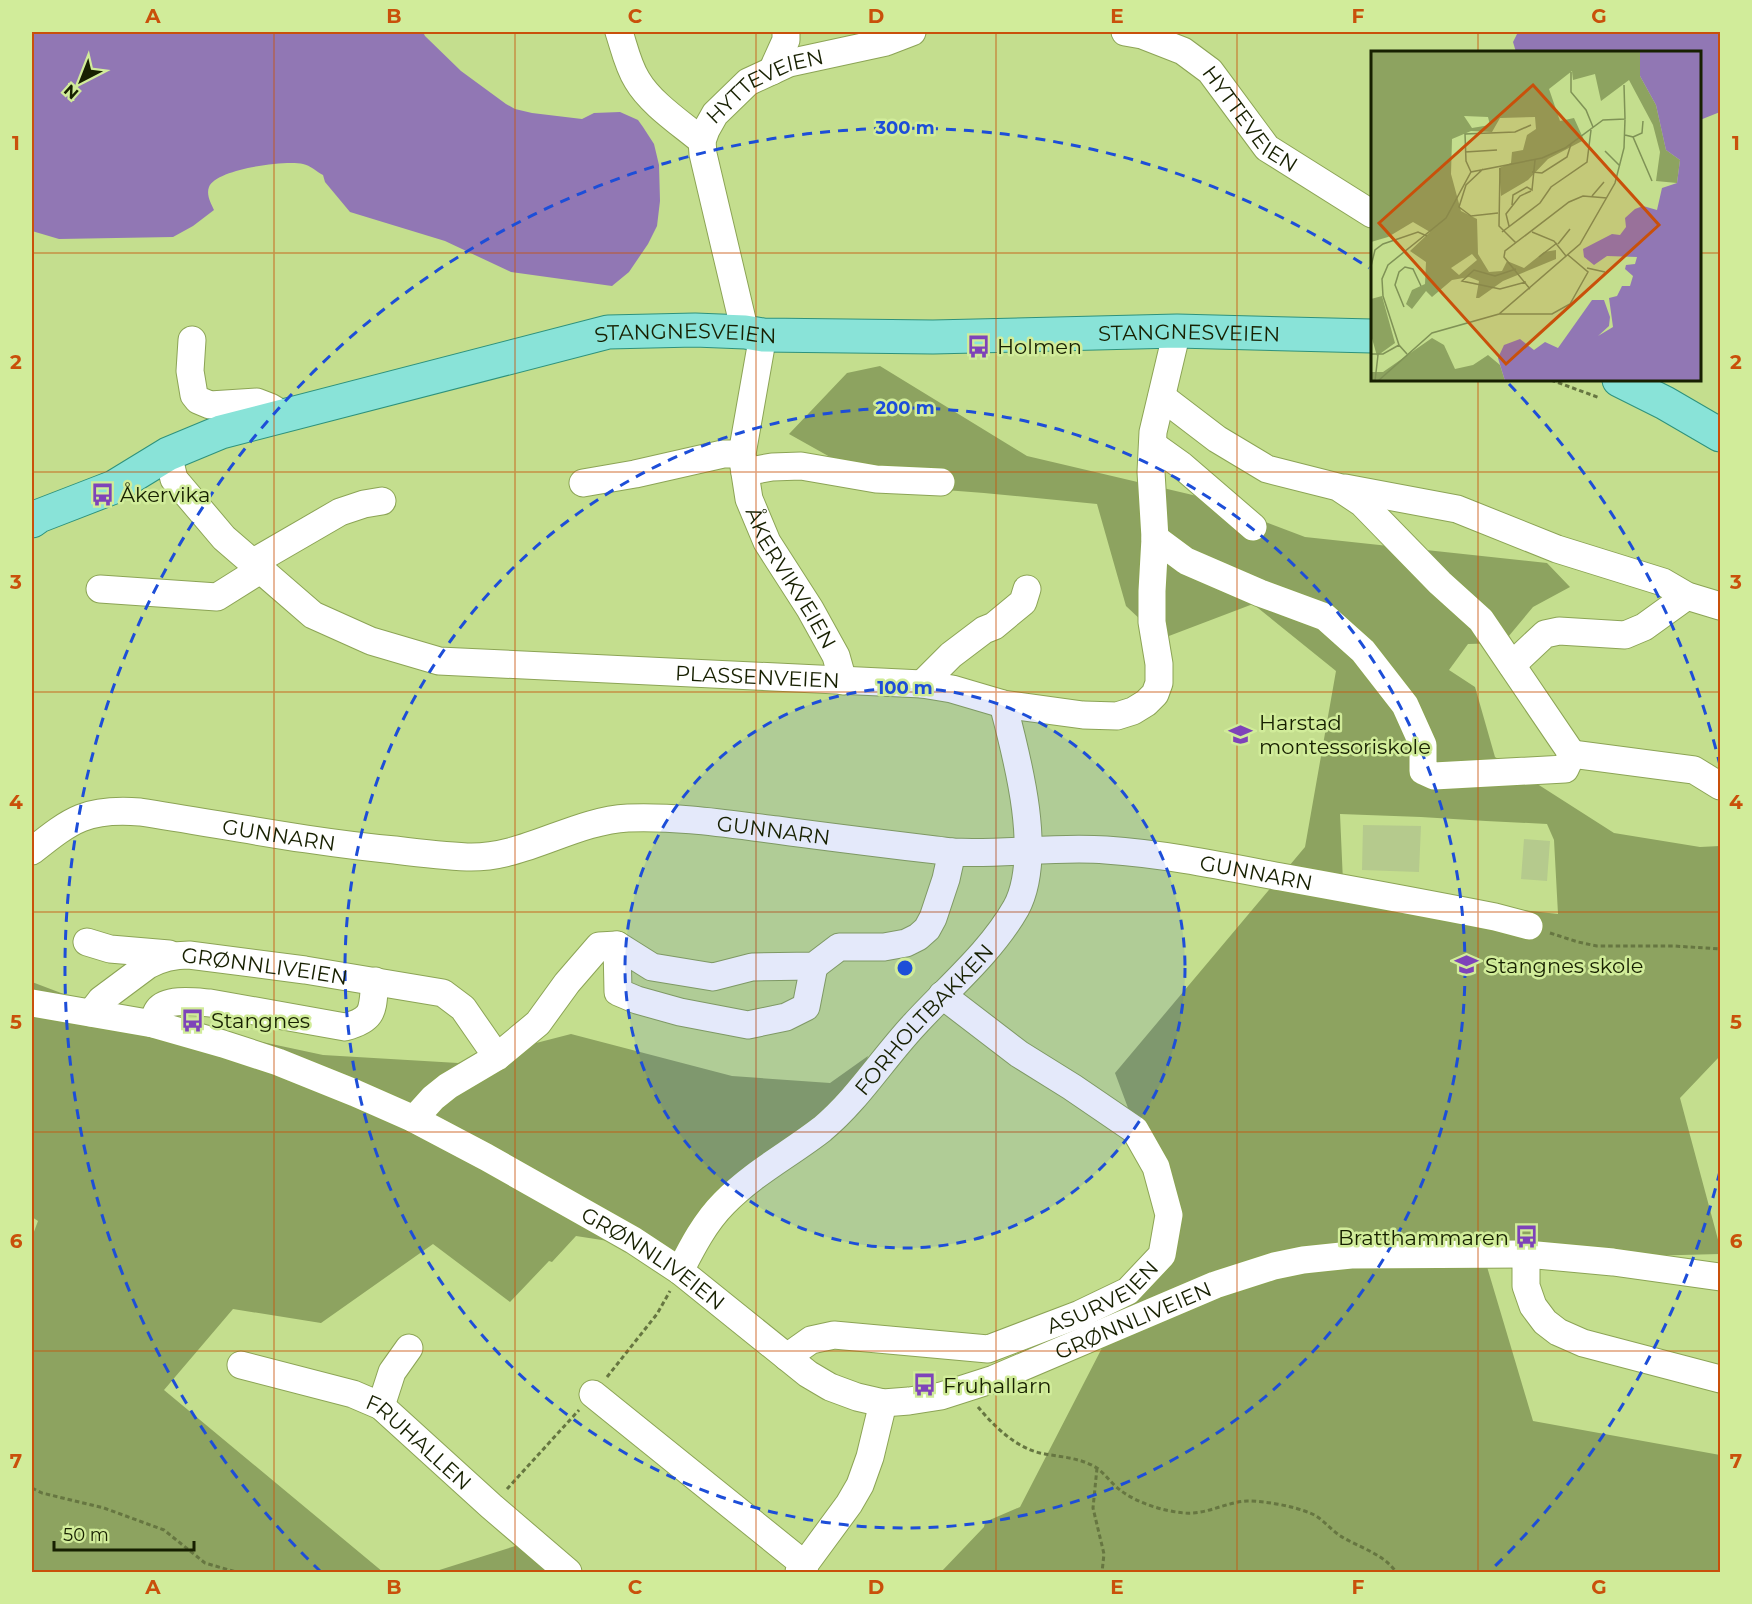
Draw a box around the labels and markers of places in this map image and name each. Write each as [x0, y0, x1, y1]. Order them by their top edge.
bus stop icon: Holmen [966, 333, 992, 359]
place label: Holmen [997, 334, 1082, 359]
bus stop icon: Åkervika [89, 481, 115, 507]
place label: Åkervika [120, 482, 210, 507]
place label: Harstad montessoriskole [1259, 710, 1431, 759]
school or university icon: Harstad montessoriskole [1228, 721, 1254, 747]
school or university icon: Stangnes skole [1454, 952, 1480, 978]
place label: Stangnes skole [1485, 953, 1643, 978]
centre of rings [895, 958, 915, 978]
bus stop icon: Stangnes [180, 1007, 206, 1033]
place label: Stangnes [211, 1008, 310, 1033]
bus stop icon: Bratthammaren [1514, 1224, 1540, 1250]
place label: Bratthammaren [1338, 1225, 1509, 1250]
bus stop icon: Fruhallarn [912, 1372, 938, 1398]
place label: Fruhallarn [943, 1373, 1051, 1398]

